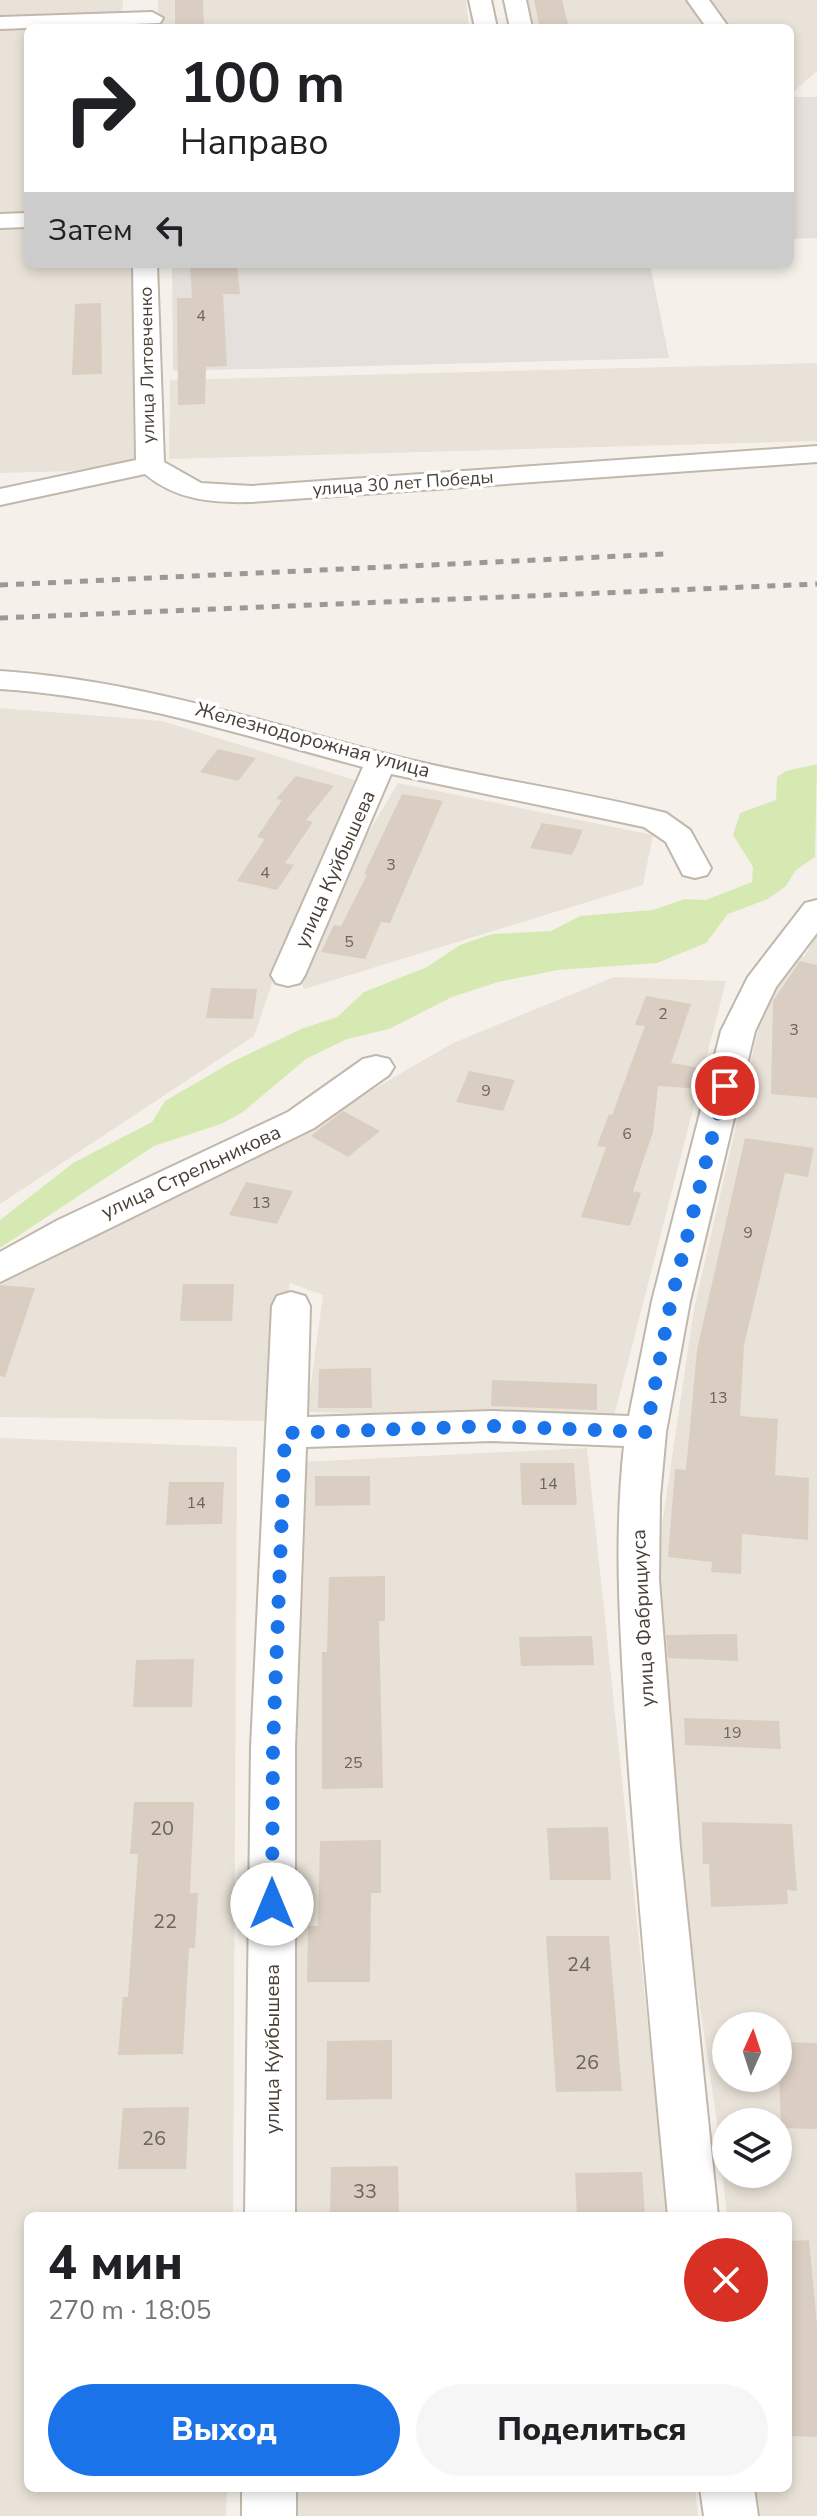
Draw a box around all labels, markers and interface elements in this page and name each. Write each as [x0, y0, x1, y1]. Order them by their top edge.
text: 100 m [180, 45, 345, 122]
icon: right [48, 56, 152, 160]
text: Направо [180, 118, 329, 167]
icon: left [149, 208, 193, 252]
text: Затем [48, 210, 133, 251]
street label: улица Литовченко [134, 286, 160, 444]
house number: 4 [196, 305, 206, 327]
street label: улица 30 лет Победы [312, 465, 494, 501]
street label: Железнодорожная улица [193, 696, 433, 784]
street label: улица Куйбышева [288, 786, 382, 952]
house number: 3 [386, 854, 396, 876]
house number: 4 [260, 862, 270, 884]
house number: 5 [344, 931, 354, 953]
house number: 2 [658, 1003, 668, 1025]
house number: 3 [789, 1019, 799, 1041]
pin [691, 1052, 759, 1120]
icon: arrive [703, 1064, 747, 1108]
house number: 9 [481, 1080, 491, 1102]
street label: улица Стрельникова [97, 1119, 285, 1225]
house number: 6 [622, 1123, 632, 1145]
house number: 13 [251, 1192, 271, 1214]
house number: 9 [743, 1222, 753, 1244]
house number: 13 [708, 1387, 728, 1409]
house number: 14 [538, 1473, 558, 1495]
house number: 14 [186, 1492, 206, 1514]
street label: улица Фабрициуса [625, 1529, 661, 1707]
house number: 19 [722, 1722, 742, 1744]
house number: 25 [343, 1752, 363, 1774]
house number: 20 [150, 1815, 174, 1842]
position arrow [230, 1862, 314, 1946]
house number: 22 [153, 1908, 177, 1935]
house number: 24 [567, 1951, 591, 1978]
street label: улица Куйбышева [259, 1964, 286, 2134]
north arrow [712, 2012, 792, 2092]
map controls [712, 2012, 792, 2188]
house number: 26 [575, 2049, 599, 2076]
button: layers [712, 2108, 792, 2188]
house number: 26 [142, 2125, 166, 2152]
house number: 33 [353, 2178, 377, 2205]
text: 4 мин [48, 2230, 183, 2296]
button: close [684, 2238, 768, 2322]
text: 270 m · 18:05 [48, 2293, 211, 2328]
button: Выход [48, 2384, 400, 2476]
button: Поделиться [416, 2384, 768, 2476]

